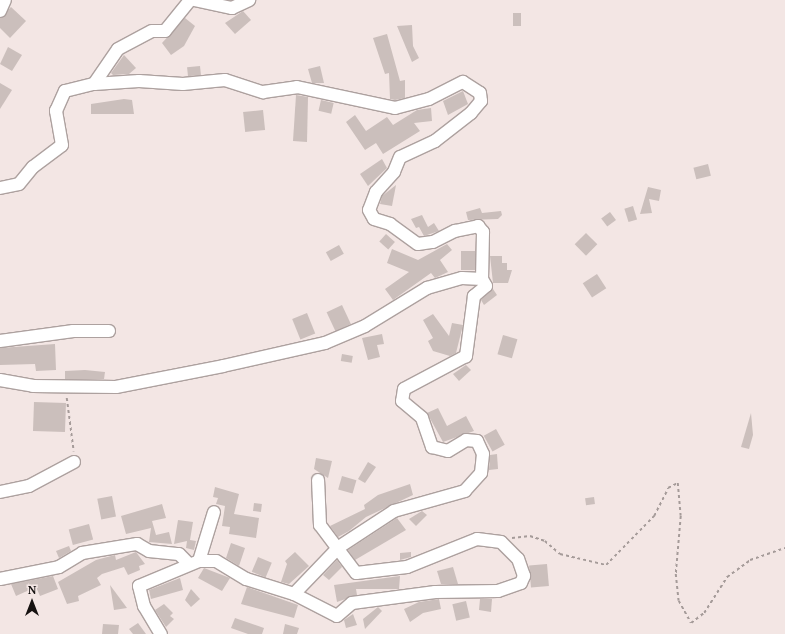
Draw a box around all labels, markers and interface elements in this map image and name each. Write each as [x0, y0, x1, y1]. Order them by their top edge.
north arrow [12, 582, 52, 622]
text: N [28, 582, 36, 597]

